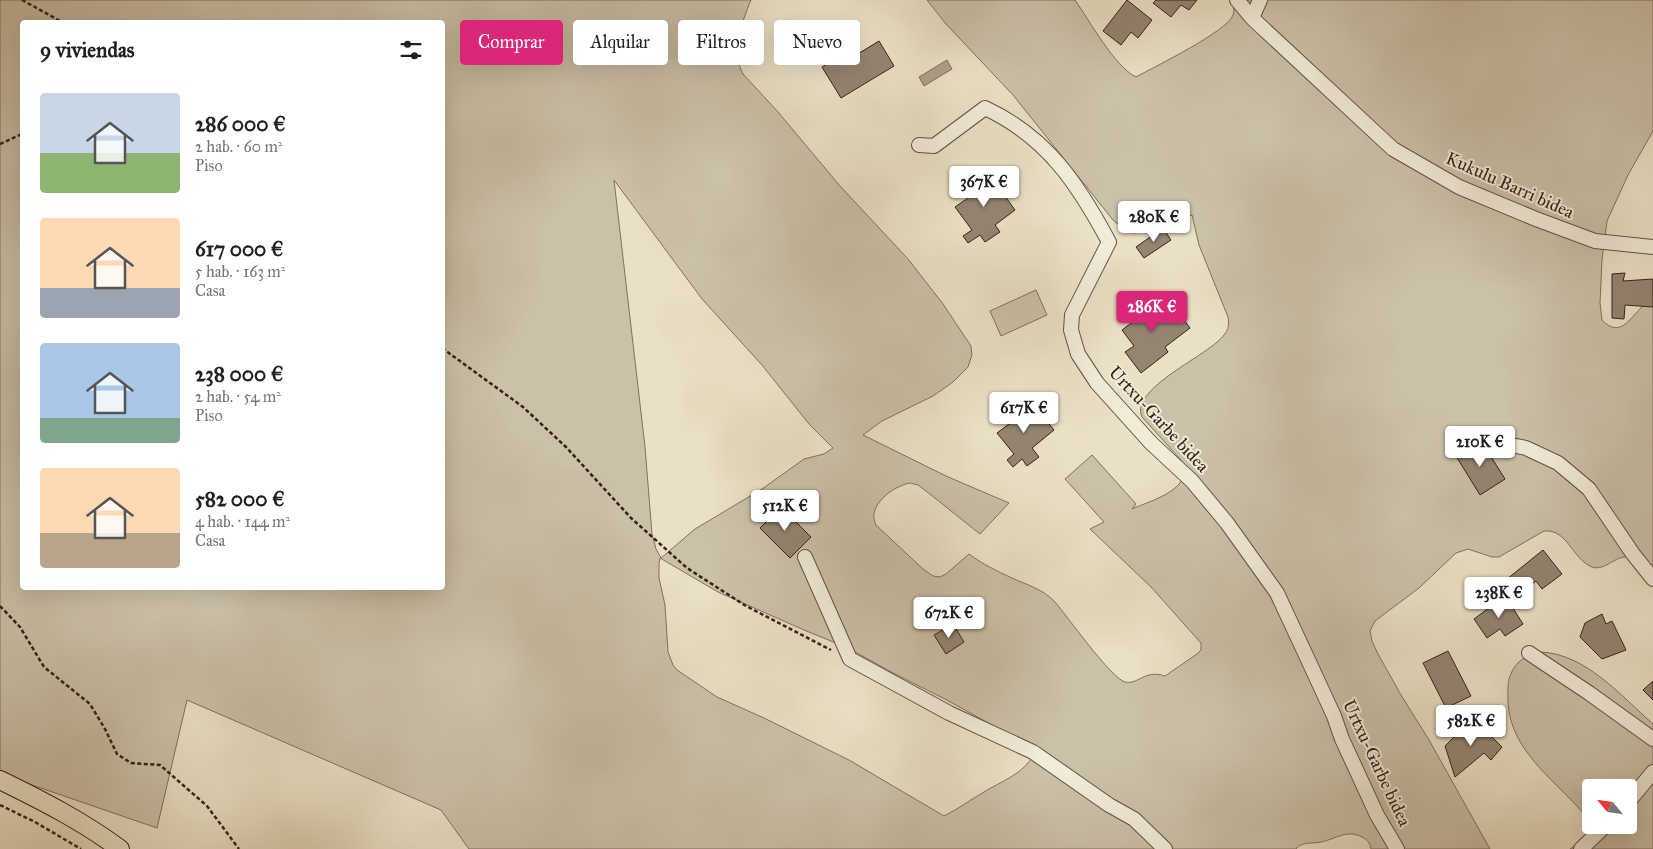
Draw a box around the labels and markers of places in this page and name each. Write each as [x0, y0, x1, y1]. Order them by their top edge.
pin: 367K € [943, 166, 1025, 208]
pin: 280K € [1113, 200, 1195, 243]
pin: 286K € [1111, 290, 1193, 333]
pin: 617K € [983, 392, 1065, 434]
pin: 210K € [1439, 426, 1521, 468]
pin: 512K € [744, 490, 826, 532]
pin: 238K € [1458, 576, 1540, 619]
pin: 672K € [908, 596, 990, 639]
pin: 582K € [1430, 704, 1512, 747]

